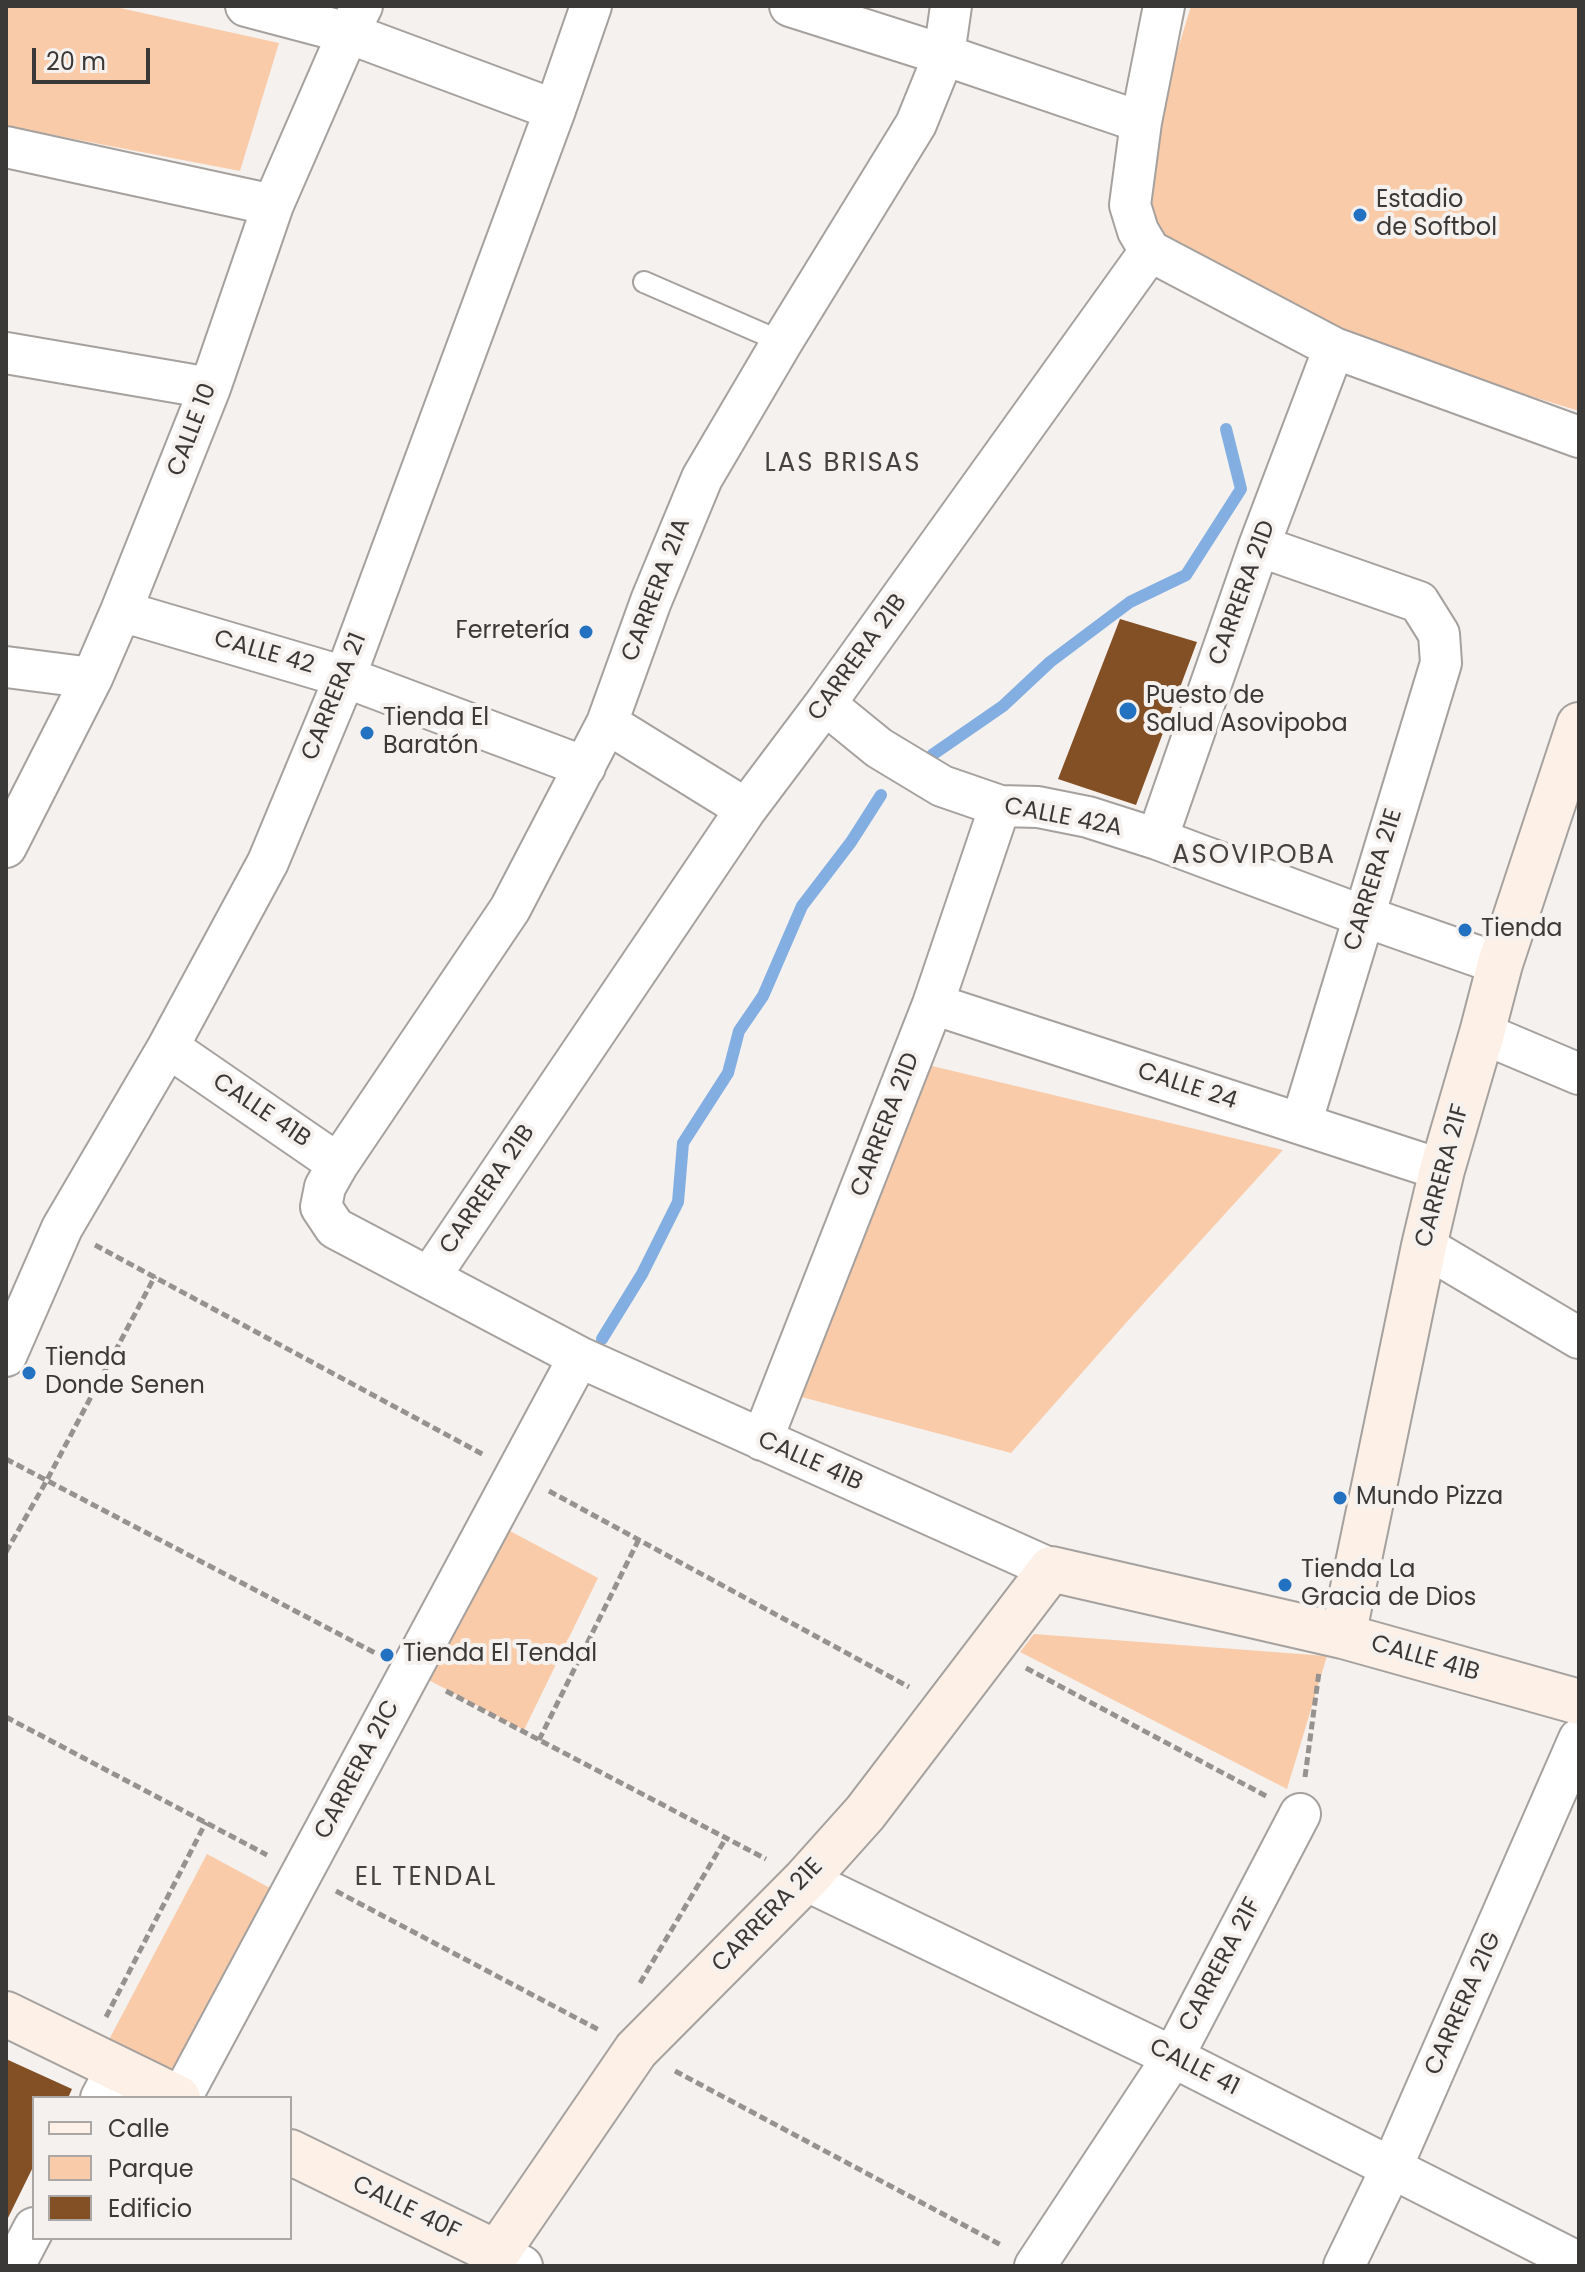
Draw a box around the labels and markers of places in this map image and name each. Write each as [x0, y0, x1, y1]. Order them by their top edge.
place label: Estadio de Softbol [1376, 187, 1497, 243]
marker: Estadio de Softbol [1351, 206, 1369, 224]
place label: Ferretería [456, 618, 570, 646]
marker: Ferretería [577, 623, 595, 641]
place label: Puesto de Salud Asovipoba [1146, 683, 1348, 739]
marker: Puesto de Salud Asovipoba [1117, 700, 1139, 722]
place label: Tienda El Baratón [383, 705, 489, 761]
marker: Tienda El Baratón [358, 724, 376, 742]
place label: Tienda [1481, 916, 1563, 944]
marker: Tienda [1456, 921, 1474, 939]
place label: Tienda Donde Senen [45, 1345, 205, 1401]
marker: Tienda Donde Senen [20, 1364, 38, 1382]
place label: Mundo Pizza [1356, 1484, 1503, 1512]
marker: Mundo Pizza [1331, 1489, 1349, 1507]
place label: Tienda La Gracia de Dios [1301, 1557, 1476, 1613]
marker: Tienda La Gracia de Dios [1276, 1576, 1294, 1594]
place label: Tienda El Tendal [403, 1641, 597, 1669]
marker: Tienda El Tendal [378, 1646, 396, 1664]

